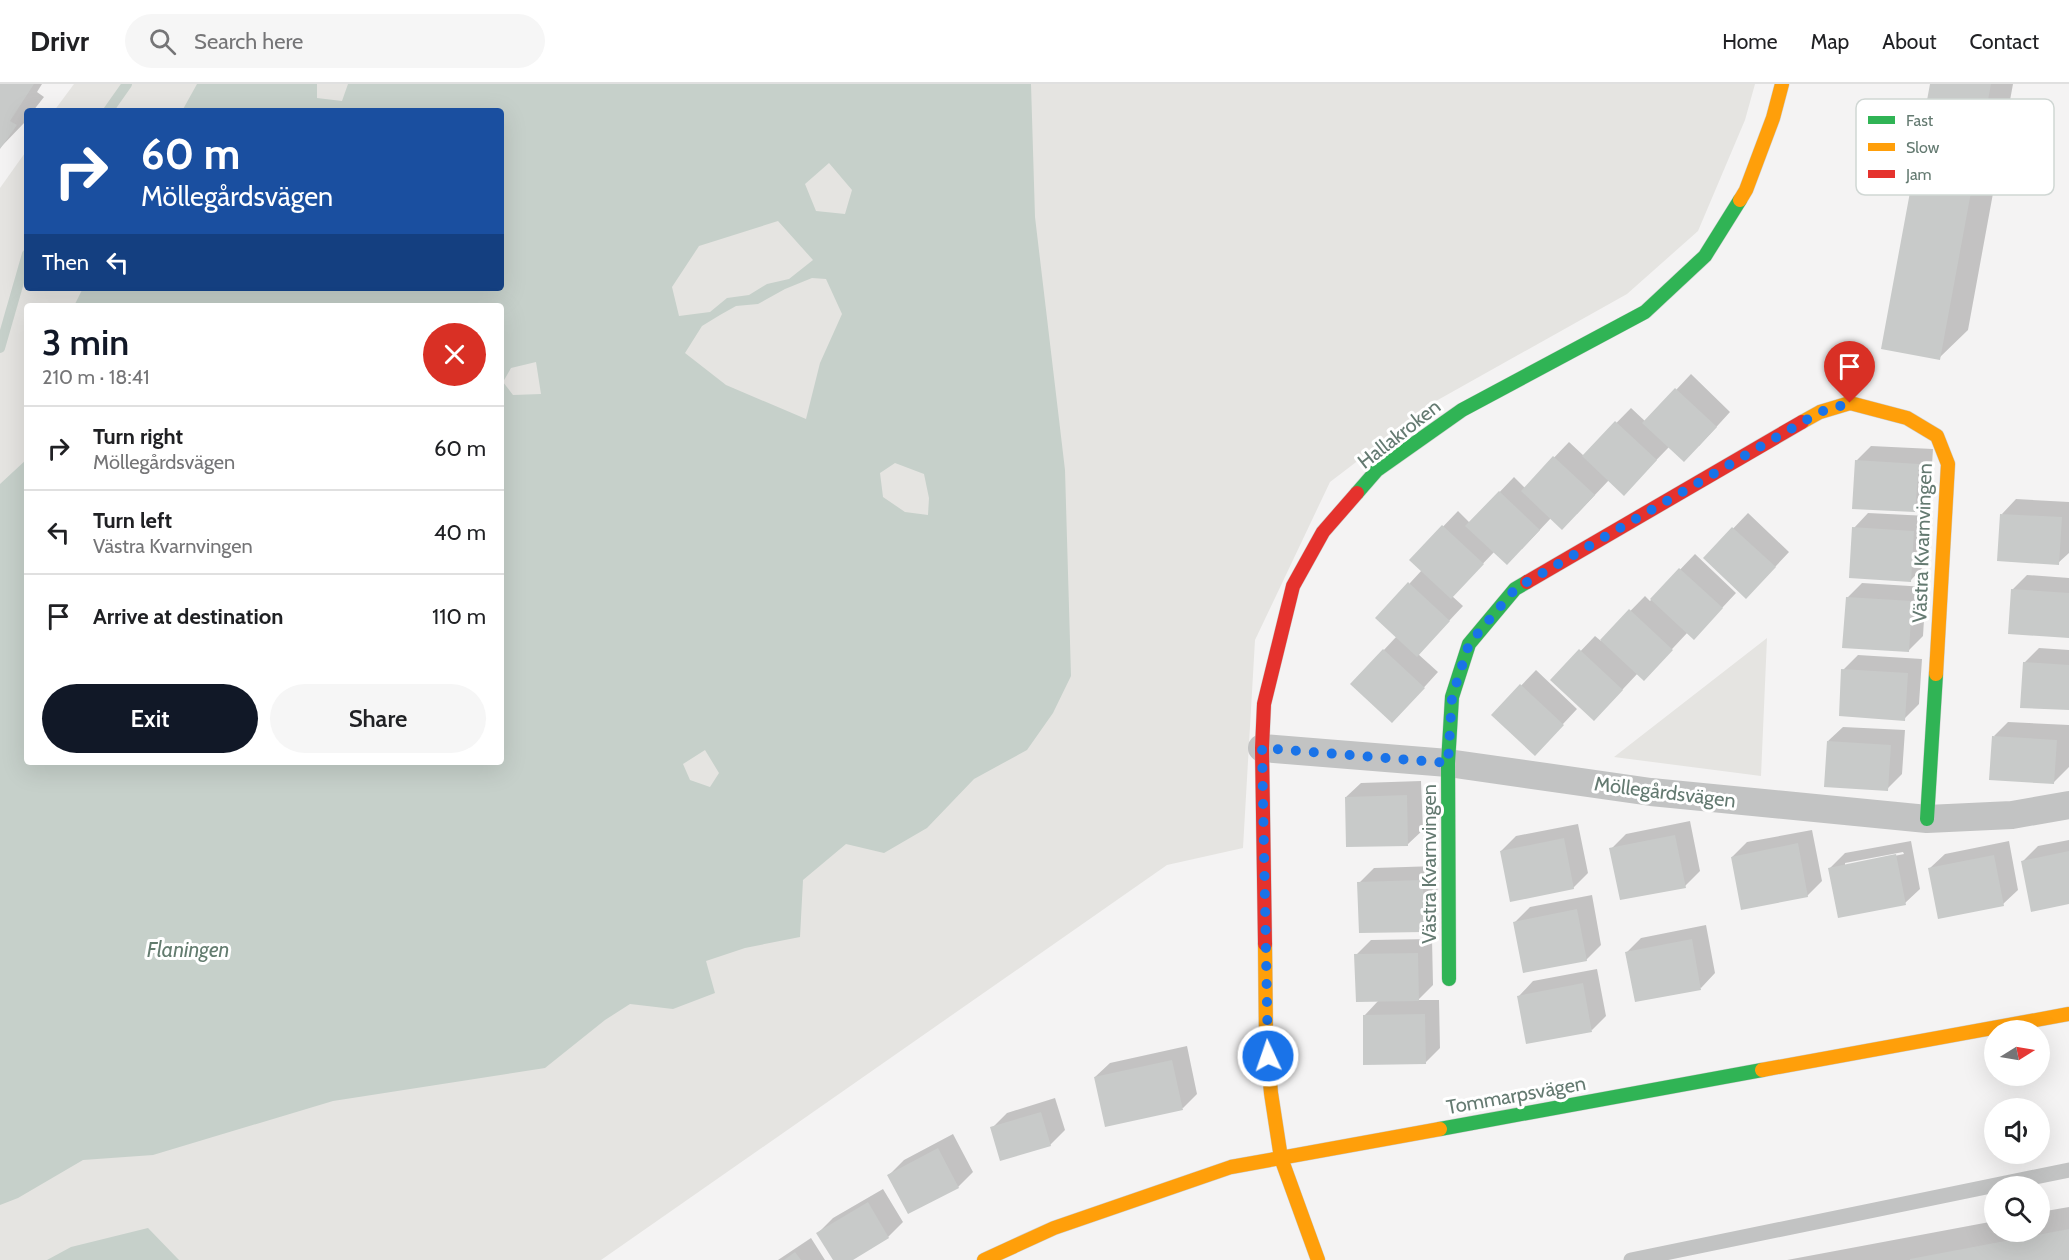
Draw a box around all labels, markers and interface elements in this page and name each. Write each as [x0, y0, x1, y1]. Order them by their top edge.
search box [125, 14, 545, 68]
text: Drivr [30, 24, 89, 58]
icon: search [146, 25, 179, 58]
text: Search here [194, 28, 303, 55]
text: Home [1722, 29, 1778, 54]
text: Map [1811, 29, 1849, 54]
text: About [1882, 29, 1936, 54]
text: Contact [1969, 29, 2039, 54]
legend [1856, 99, 2054, 195]
text: Fast [1906, 111, 1934, 130]
text: 60 m [141, 128, 240, 180]
icon: right [42, 132, 120, 210]
text: Slow [1906, 138, 1940, 157]
text: Jam [1905, 165, 1932, 184]
text: Möllegårdsvägen [141, 180, 333, 213]
icon: left [101, 246, 134, 279]
text: Then [42, 249, 89, 276]
text: 3 min [42, 320, 129, 364]
button: close [423, 323, 486, 386]
pin [1824, 341, 1875, 403]
icon: arrive [1833, 350, 1866, 383]
text: 210 m · 18:41 [42, 365, 150, 389]
street label: Hallakroken [1353, 394, 1445, 474]
text: Turn right [93, 423, 183, 450]
icon: right [42, 432, 75, 465]
text: 60 m [434, 435, 486, 462]
text: Möllegårdsvägen [93, 450, 235, 474]
street label: Västra Kvarnvingen [1907, 463, 1937, 623]
text: Turn left [93, 507, 172, 534]
icon: left [42, 516, 75, 549]
text: 40 m [434, 519, 486, 546]
text: Västra Kvarnvingen [93, 534, 253, 558]
icon: arrive [42, 600, 75, 633]
text: Arrive at destination [93, 603, 283, 630]
text: 110 m [432, 603, 486, 630]
button: Exit [42, 684, 258, 753]
button: Share [270, 684, 486, 753]
street label: Möllegårdsvägen [1593, 771, 1737, 813]
street label: Västra Kvarnvingen [1417, 784, 1441, 944]
water label: Flaningen [147, 937, 229, 962]
north arrow [1984, 1020, 2050, 1086]
map controls [1984, 1020, 2050, 1242]
position arrow [1236, 1024, 1300, 1088]
street label: Tommarpsvägen [1444, 1071, 1588, 1119]
button: sound [1984, 1098, 2050, 1164]
button: search [1984, 1176, 2050, 1242]

